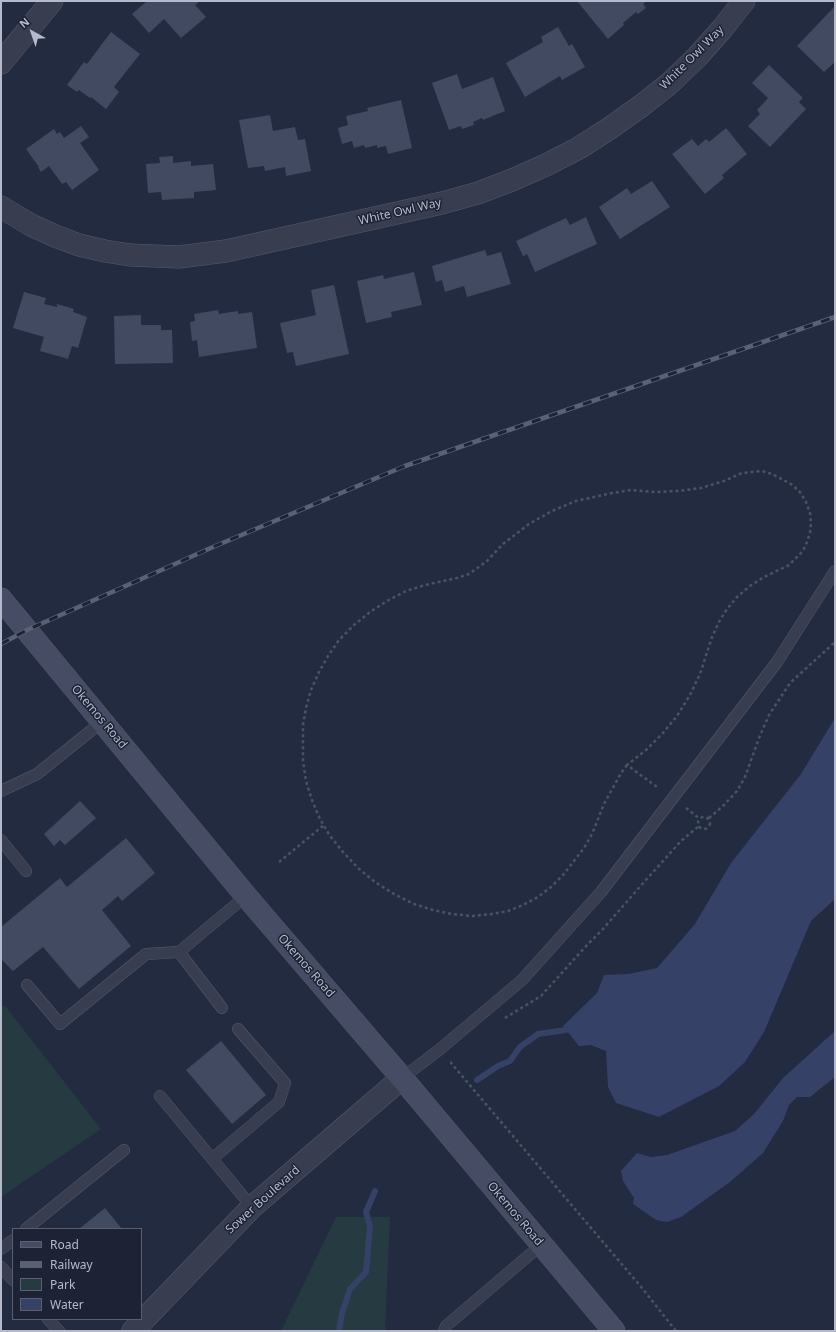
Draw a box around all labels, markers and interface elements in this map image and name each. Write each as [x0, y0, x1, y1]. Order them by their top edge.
north arrow [12, 12, 52, 52]
text: N [16, 14, 32, 31]
street label: White Owl Way [657, 23, 727, 93]
street label: White Owl Way [357, 195, 443, 229]
street label: Okemos Road [68, 682, 130, 752]
street label: Okemos Road [275, 932, 337, 1000]
street label: Sower Boulevard [223, 1163, 303, 1237]
street label: Okemos Road [484, 1179, 546, 1249]
legend [12, 1228, 142, 1320]
text: Road [50, 1236, 79, 1253]
text: Railway [50, 1256, 93, 1273]
text: Park [50, 1276, 75, 1293]
text: Water [50, 1296, 84, 1313]

